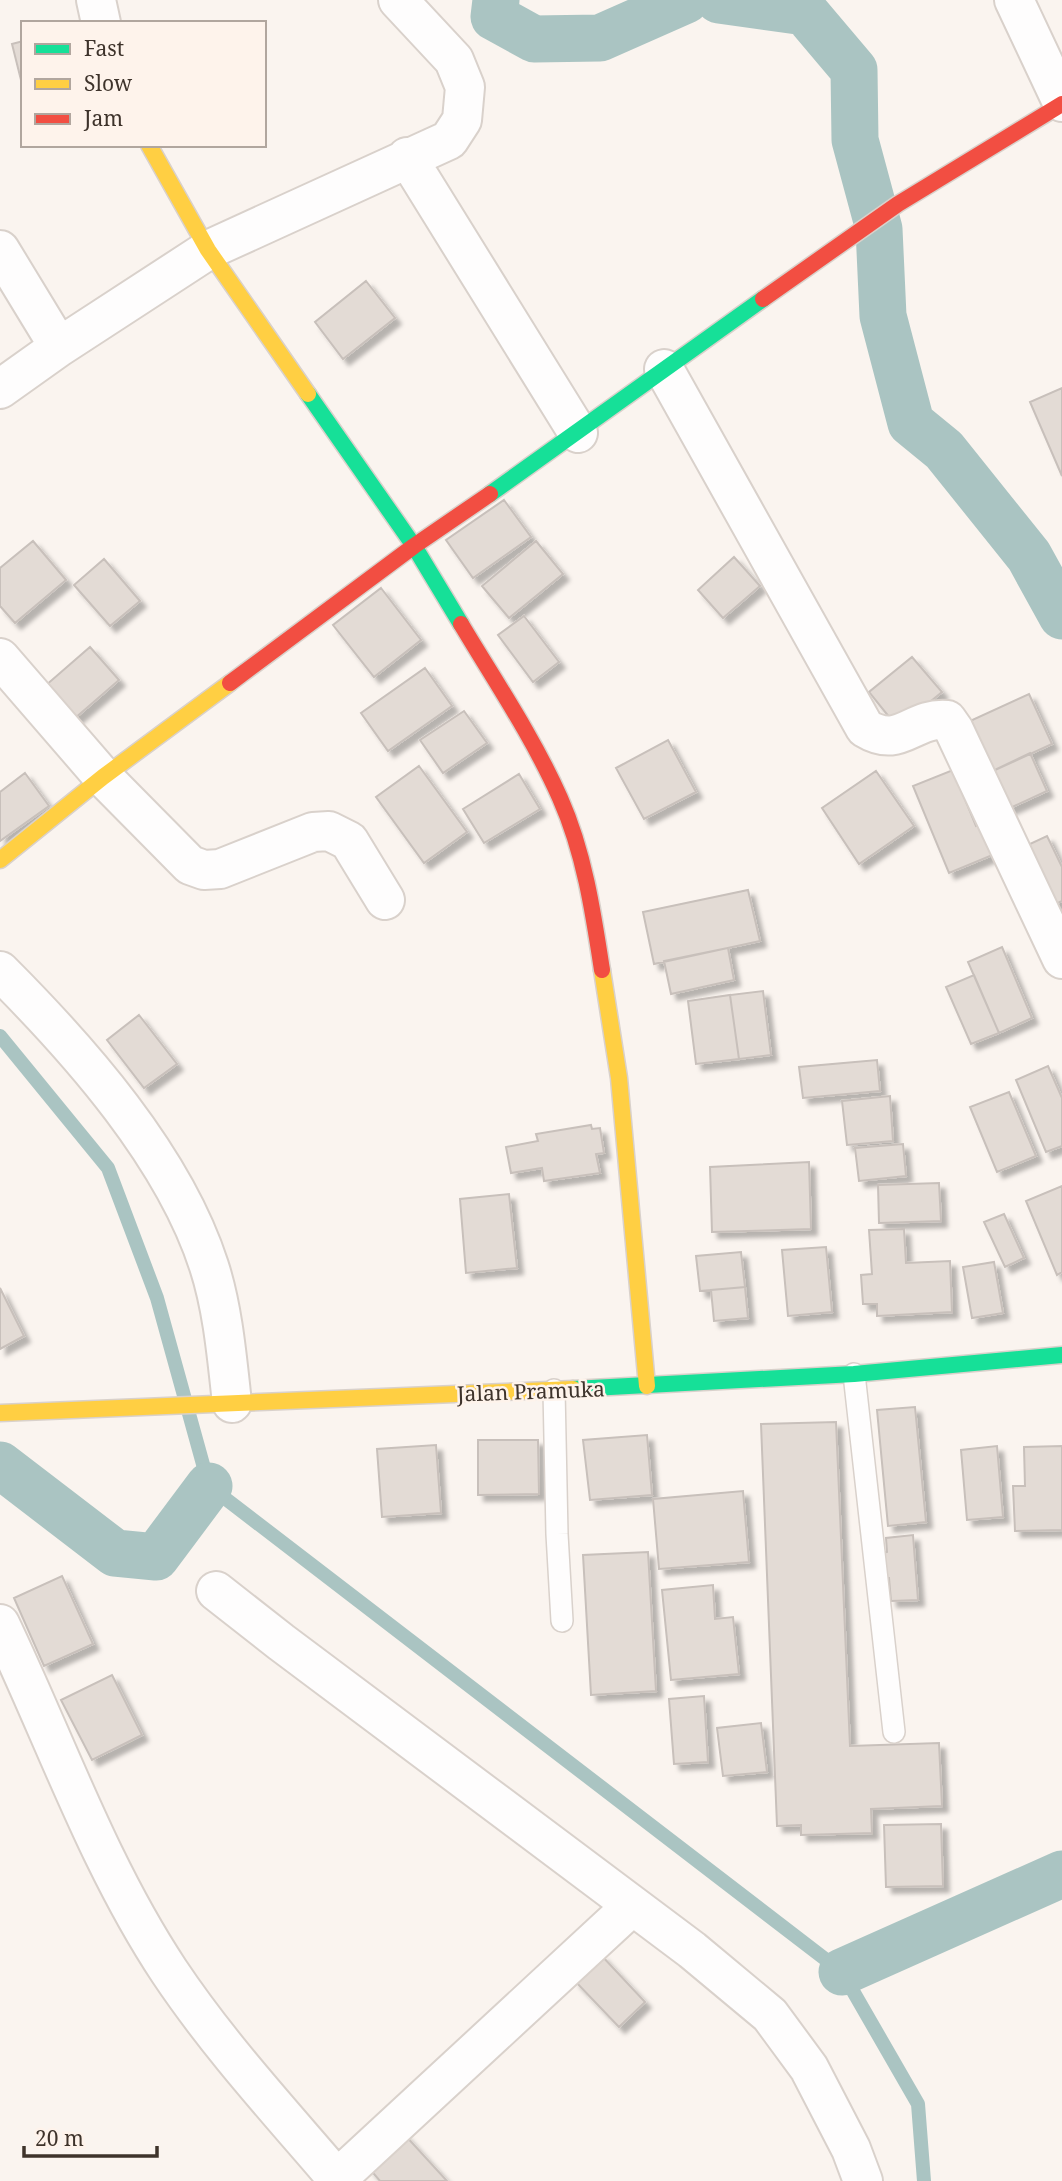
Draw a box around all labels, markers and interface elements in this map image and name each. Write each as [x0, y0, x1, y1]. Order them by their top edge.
legend [21, 21, 266, 147]
text: Fast [84, 34, 124, 62]
text: Slow [84, 69, 133, 97]
text: Jam [83, 104, 123, 132]
street label: Jalan Pramuka [456, 1374, 605, 1408]
scale bar [24, 2114, 158, 2158]
text: 20 m [35, 2124, 84, 2152]

